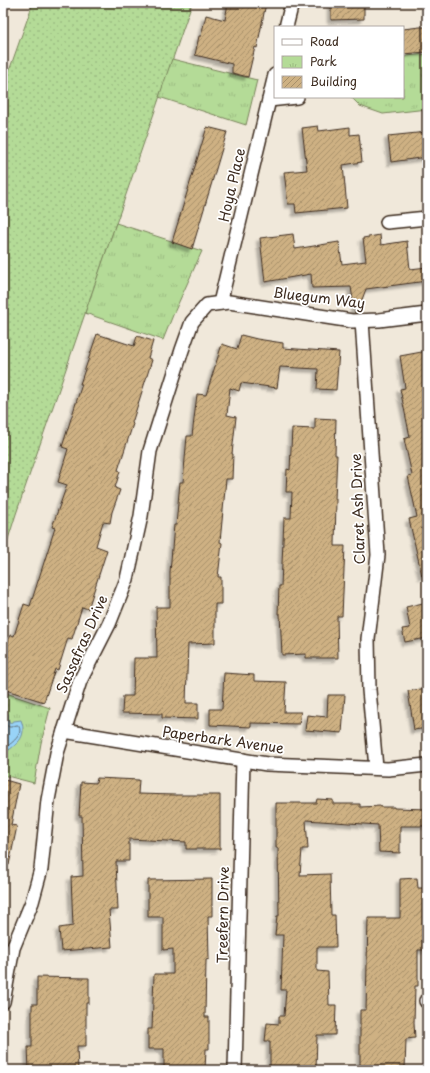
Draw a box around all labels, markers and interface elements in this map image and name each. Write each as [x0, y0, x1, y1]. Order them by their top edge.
legend [274, 26, 404, 98]
text: Road [310, 32, 339, 50]
text: Park [310, 52, 337, 70]
text: Building [310, 72, 357, 90]
street label: Hoya Place [213, 146, 250, 224]
street label: Bluegum Way [272, 281, 366, 314]
street label: Claret Ash Drive [345, 453, 370, 565]
street label: Sassafras Drive [51, 591, 113, 696]
street label: Paperbark Avenue [161, 721, 286, 758]
street label: Treefern Drive [211, 866, 234, 964]

